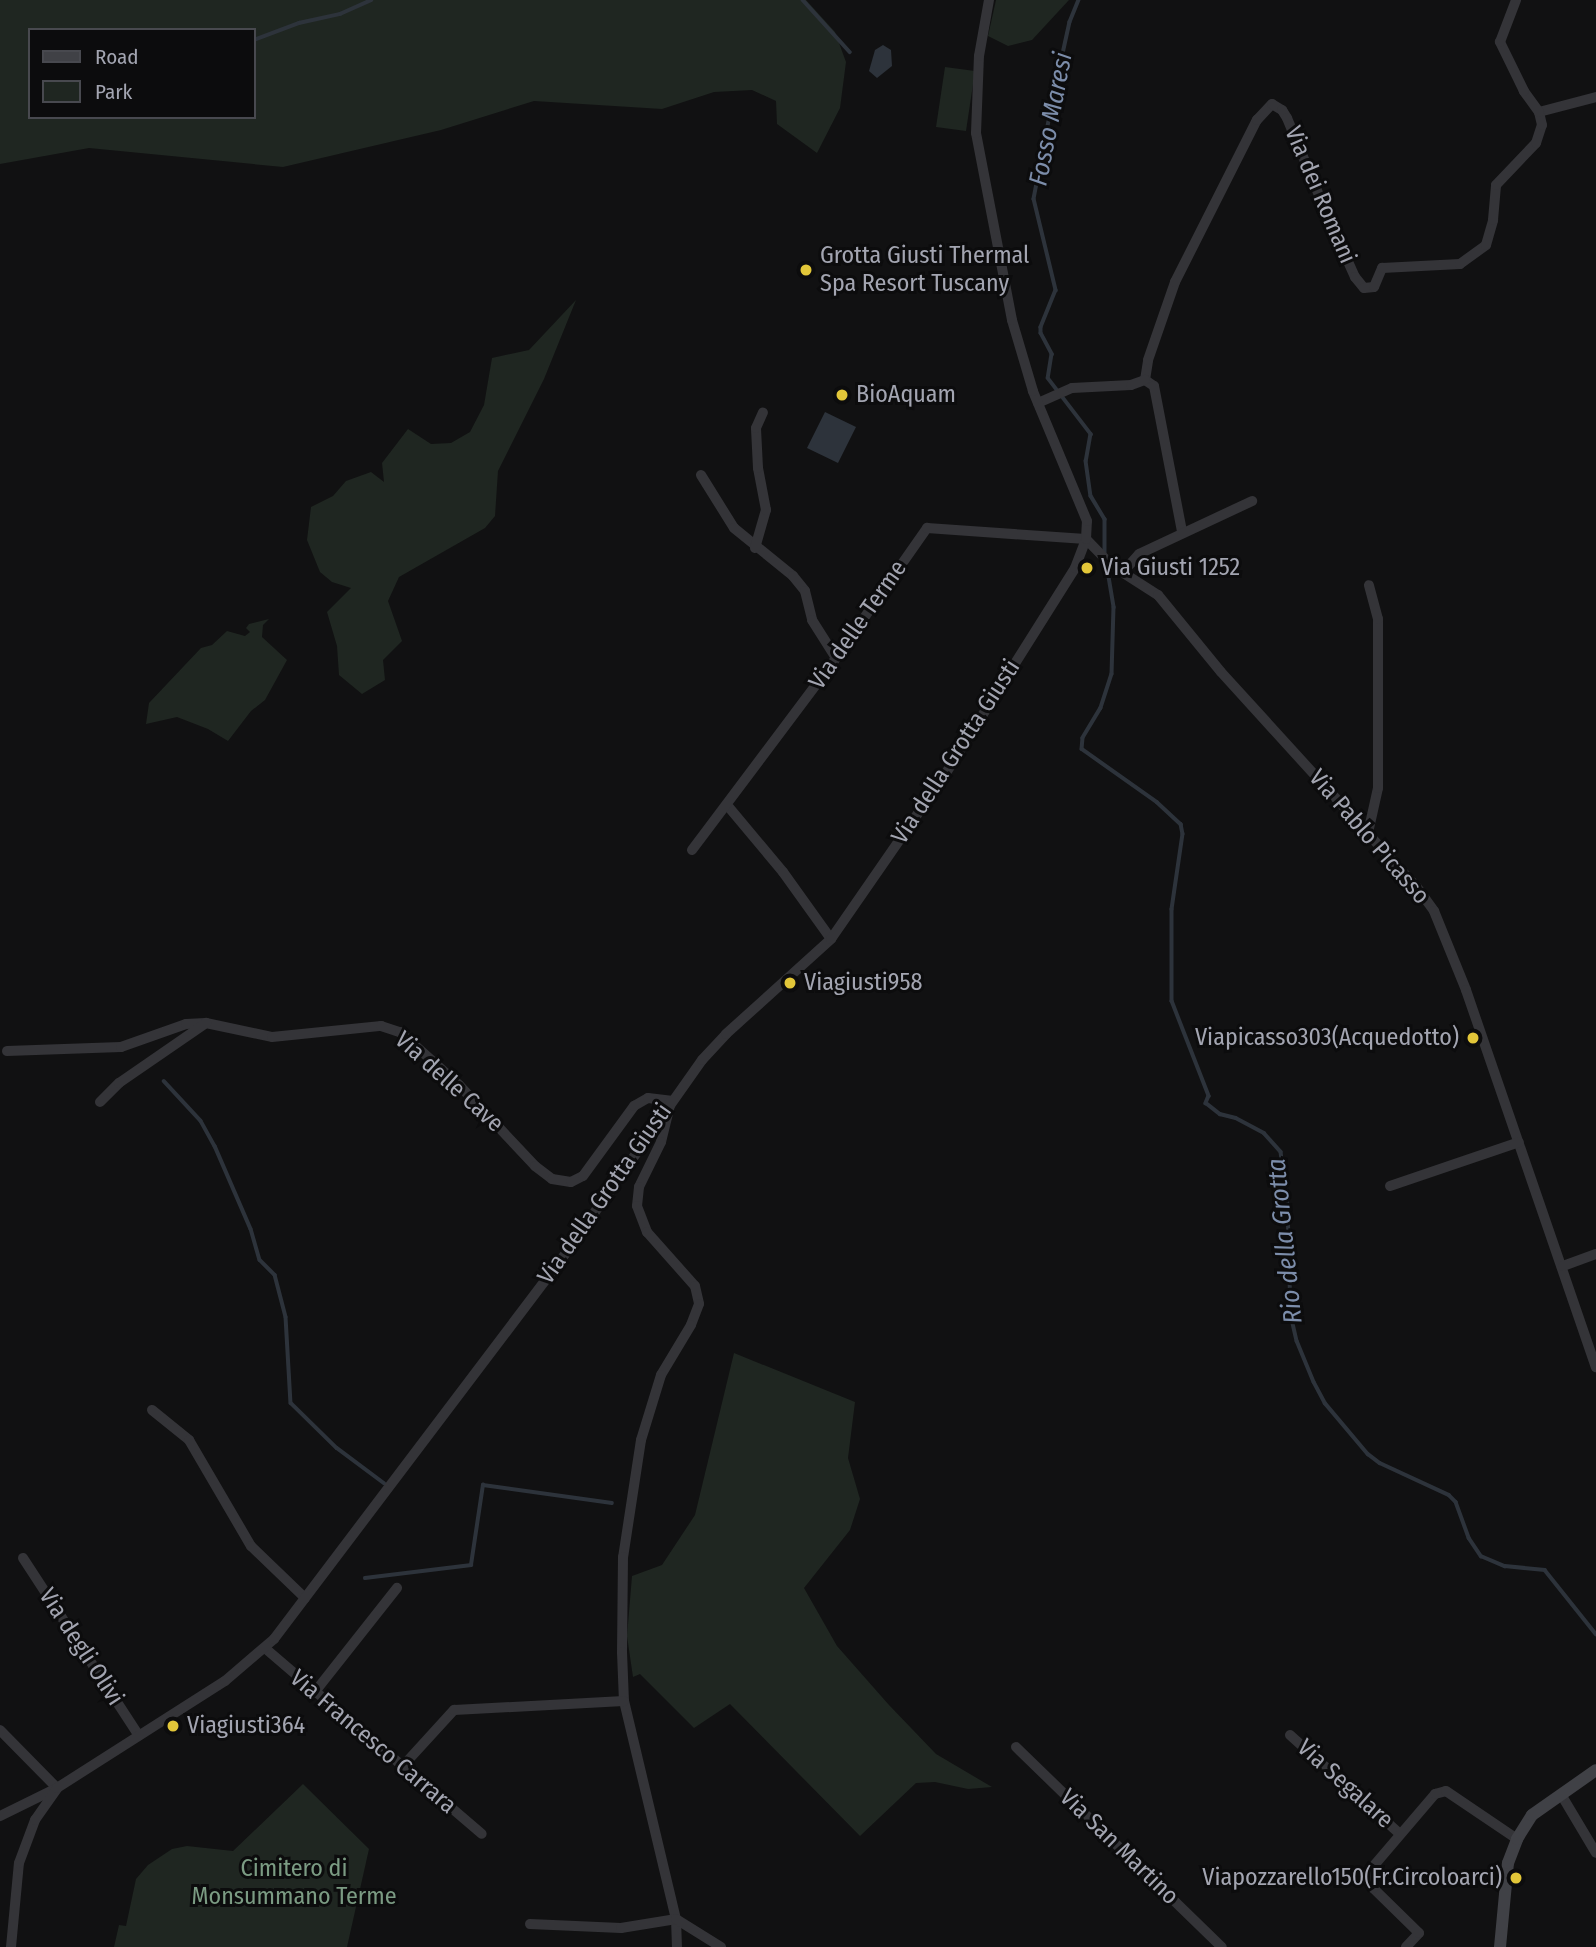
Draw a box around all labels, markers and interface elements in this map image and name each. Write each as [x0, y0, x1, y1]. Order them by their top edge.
legend [28, 28, 256, 119]
text: Road [95, 44, 139, 70]
water label: Fosso Maresi [1023, 50, 1079, 188]
text: Park [95, 79, 132, 105]
street label: Via dei Romani [1278, 122, 1362, 268]
place label: Grotta Giusti Thermal Spa Resort Tuscany [820, 242, 1029, 298]
marker: Grotta Giusti Thermal Spa Resort Tuscany [798, 262, 814, 278]
place label: BioAquam [856, 381, 956, 409]
marker: BioAquam [834, 387, 850, 403]
place label: Via Giusti 1252 [1101, 554, 1240, 582]
street label: Via delle Terme [803, 555, 913, 695]
marker: Via Giusti 1252 [1079, 560, 1095, 576]
street label: Via della Grotta Giusti [886, 654, 1026, 850]
street label: Via Pablo Picasso [1303, 764, 1435, 910]
place label: Viagiusti958 [804, 969, 922, 997]
marker: Viagiusti958 [782, 975, 798, 991]
place label: Viapicasso303(Acquedotto) [1195, 1024, 1459, 1052]
street label: Via delle Cave [389, 1026, 509, 1138]
marker: Viapicasso303(Acquedotto) [1465, 1030, 1481, 1046]
street label: Via della Grotta Giusti [532, 1098, 678, 1290]
water label: Rio della Grotta [1261, 1157, 1309, 1325]
street label: Via degli Olivi [32, 1583, 130, 1711]
street label: Via Francesco Carrara [284, 1664, 462, 1820]
place label: Viagiusti364 [187, 1712, 305, 1740]
marker: Viagiusti364 [165, 1718, 181, 1734]
street label: Via Segalare [1291, 1733, 1399, 1835]
street label: Via San Martino [1054, 1783, 1184, 1911]
park label: Cimitero di Monsummano Terme [191, 1855, 397, 1911]
place label: Viapozzarello150(Fr.Circoloarci) [1202, 1864, 1502, 1892]
marker: Viapozzarello150(Fr.Circoloarci) [1508, 1870, 1524, 1886]

